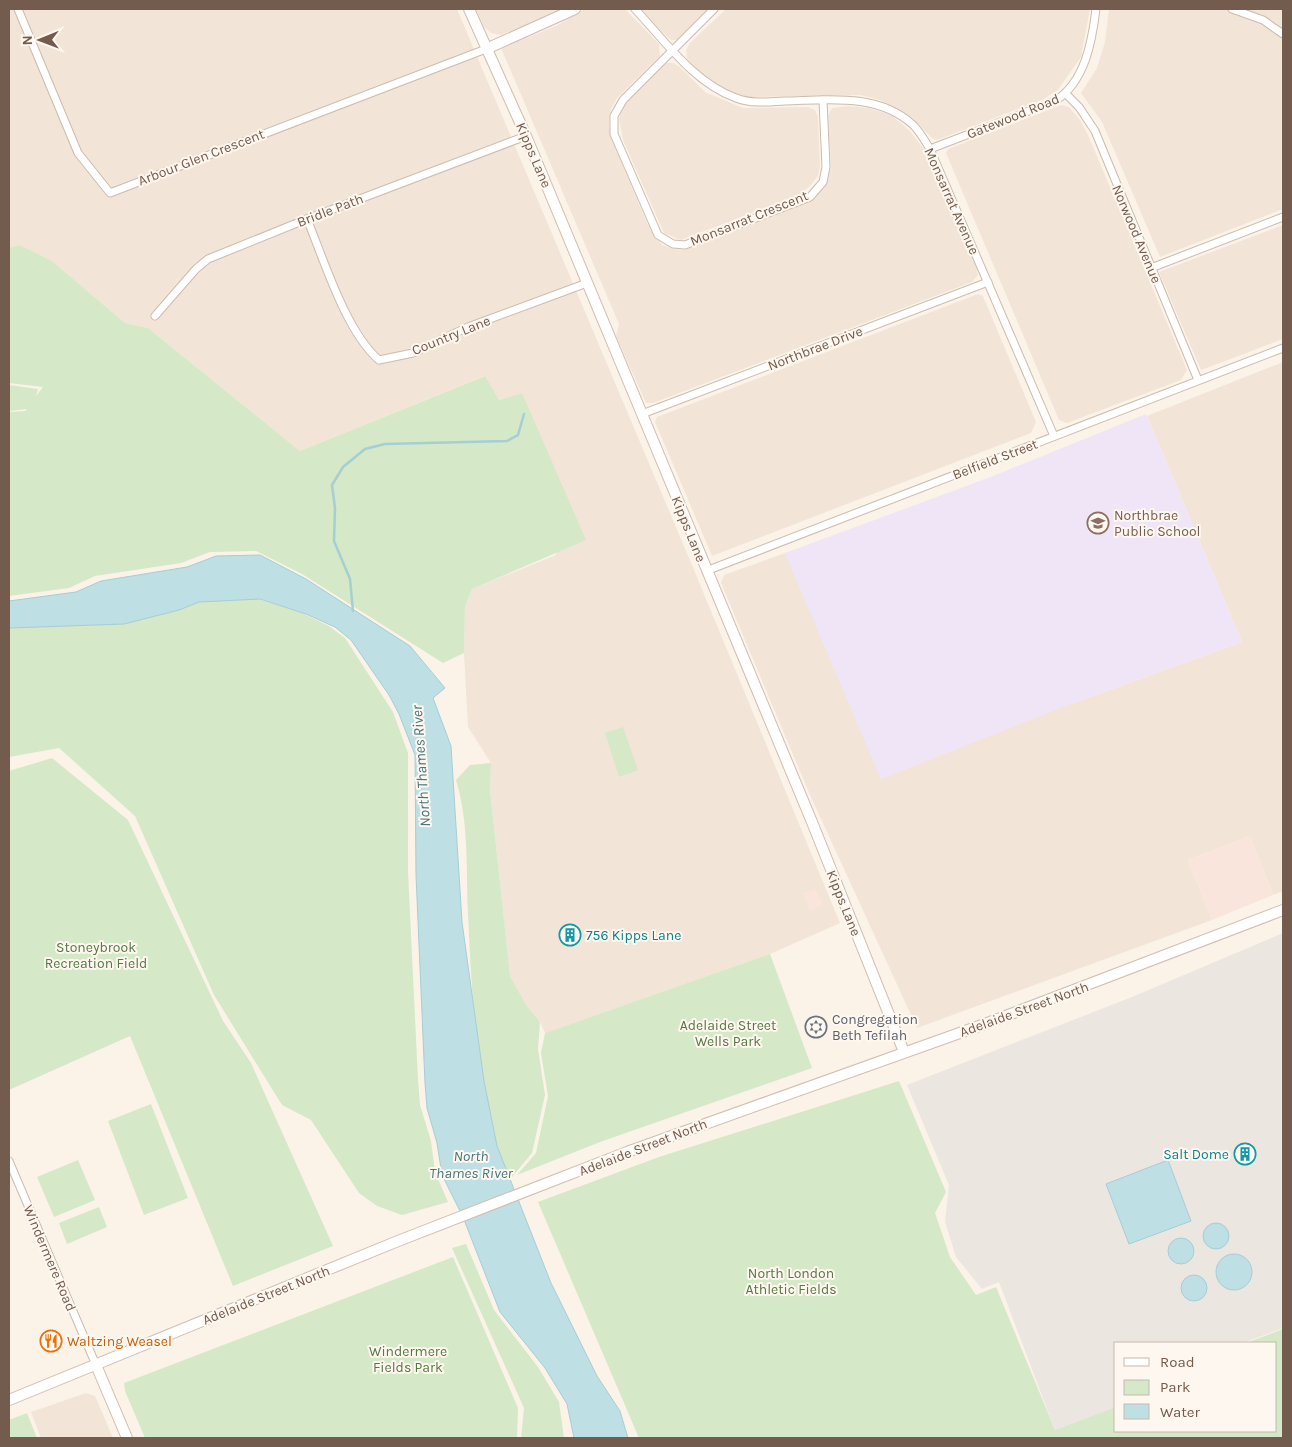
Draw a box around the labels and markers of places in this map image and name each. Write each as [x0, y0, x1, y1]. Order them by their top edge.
place label: Northbrae Public School [1114, 507, 1201, 540]
school or university icon: Northbrae Public School [1086, 511, 1110, 535]
building icon: 756 Kipps Lane [558, 923, 582, 947]
place label: 756 Kipps Lane [586, 927, 681, 944]
place label: Congregation Beth Tefilah [832, 1011, 918, 1044]
synagogue icon: Congregation Beth Tefilah [804, 1015, 828, 1039]
building icon: Salt Dome [1233, 1142, 1257, 1166]
place label: Salt Dome [1163, 1146, 1229, 1163]
restaurant icon: Waltzing Weasel [39, 1329, 63, 1353]
place label: Waltzing Weasel [67, 1333, 172, 1350]

